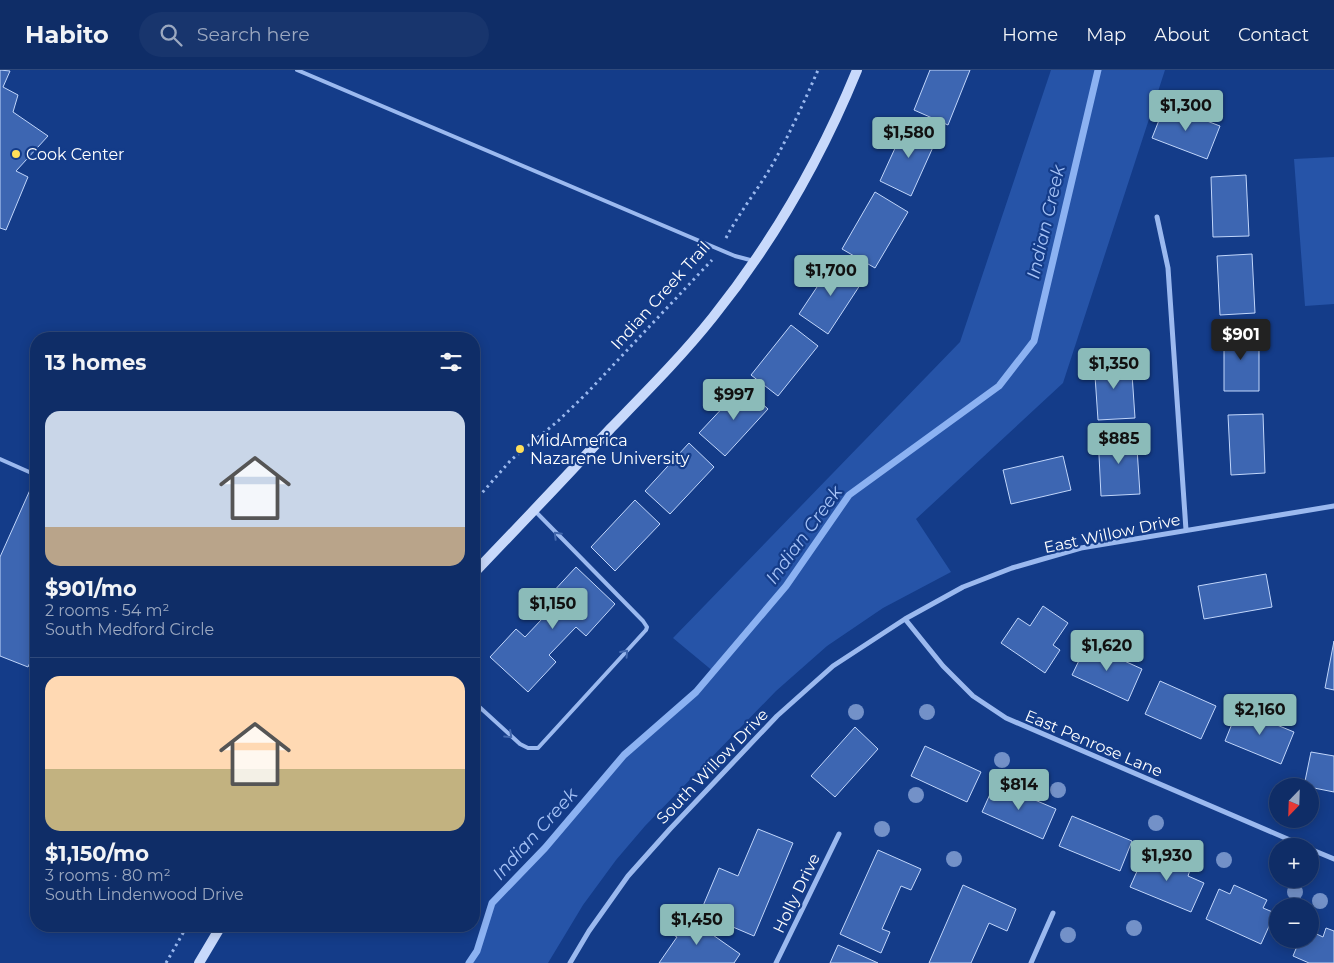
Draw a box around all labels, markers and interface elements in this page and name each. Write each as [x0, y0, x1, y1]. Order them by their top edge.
search box [139, 12, 489, 57]
text: Habito [25, 20, 109, 49]
icon: search [157, 21, 185, 49]
text: Search here [197, 23, 310, 46]
text: Home [1002, 24, 1058, 46]
text: Map [1086, 24, 1126, 46]
text: About [1154, 24, 1210, 46]
text: Contact [1238, 24, 1309, 46]
pin: $1,300 [1145, 90, 1227, 132]
text: $1,300 [1160, 96, 1212, 115]
pin: $1,580 [868, 116, 950, 159]
text: $1,580 [883, 123, 935, 142]
place label: Cook Center [26, 145, 125, 164]
marker: Cook Center [10, 148, 22, 160]
water label: Indian Creek [1022, 162, 1070, 281]
street label: Indian Creek Trail [607, 237, 714, 353]
pin: $1,700 [790, 254, 872, 297]
text: $1,700 [805, 261, 857, 280]
pin: $901 [1211, 318, 1271, 361]
text: $901 [1222, 325, 1260, 344]
icon: filters [437, 348, 465, 376]
pin: $1,350 [1073, 348, 1155, 390]
text: 13 homes [45, 350, 146, 375]
text: $1,350 [1089, 354, 1139, 373]
pin: $997 [704, 378, 764, 421]
text: $997 [714, 385, 754, 404]
pin: $885 [1089, 422, 1149, 465]
text: $885 [1099, 429, 1139, 448]
place label: MidAmerica Nazarene University [530, 431, 690, 468]
icon: home [210, 443, 300, 533]
marker: MidAmerica Nazarene University [514, 443, 526, 455]
water label: Indian Creek [761, 481, 848, 588]
street label: East Willow Drive [1042, 510, 1182, 557]
one-way arrow [554, 532, 563, 541]
text: $901/mo [45, 576, 137, 601]
pin: $1,150 [512, 588, 594, 630]
text: $1,150 [530, 594, 576, 613]
text: 2 rooms · 54 m² [45, 601, 169, 620]
text: South Medford Circle [45, 620, 214, 639]
pin: $1,620 [1066, 630, 1148, 672]
text: $1,620 [1082, 636, 1132, 655]
one-way arrow [620, 649, 629, 658]
pin: $2,160 [1219, 694, 1301, 736]
text: $2,160 [1234, 700, 1286, 719]
street label: South Willow Drive [653, 705, 772, 828]
street label: East Penrose Lane [1022, 706, 1165, 781]
icon: home [210, 709, 300, 799]
one-way arrow [504, 729, 513, 738]
pin: $814 [989, 768, 1049, 811]
text: $814 [1000, 775, 1038, 794]
north arrow [1269, 778, 1319, 828]
map controls [1269, 778, 1319, 948]
water label: Indian Creek [488, 783, 583, 885]
button: + [1269, 838, 1319, 888]
pin: $1,930 [1126, 840, 1208, 882]
text: $1,150/mo [45, 841, 149, 866]
text: $1,930 [1142, 846, 1192, 865]
street label: Holly Drive [769, 850, 824, 936]
text: 3 rooms · 80 m² [45, 866, 171, 885]
text: South Lindenwood Drive [45, 885, 244, 904]
button: − [1269, 898, 1319, 948]
pin: $1,450 [656, 904, 738, 946]
text: $1,450 [671, 910, 723, 929]

